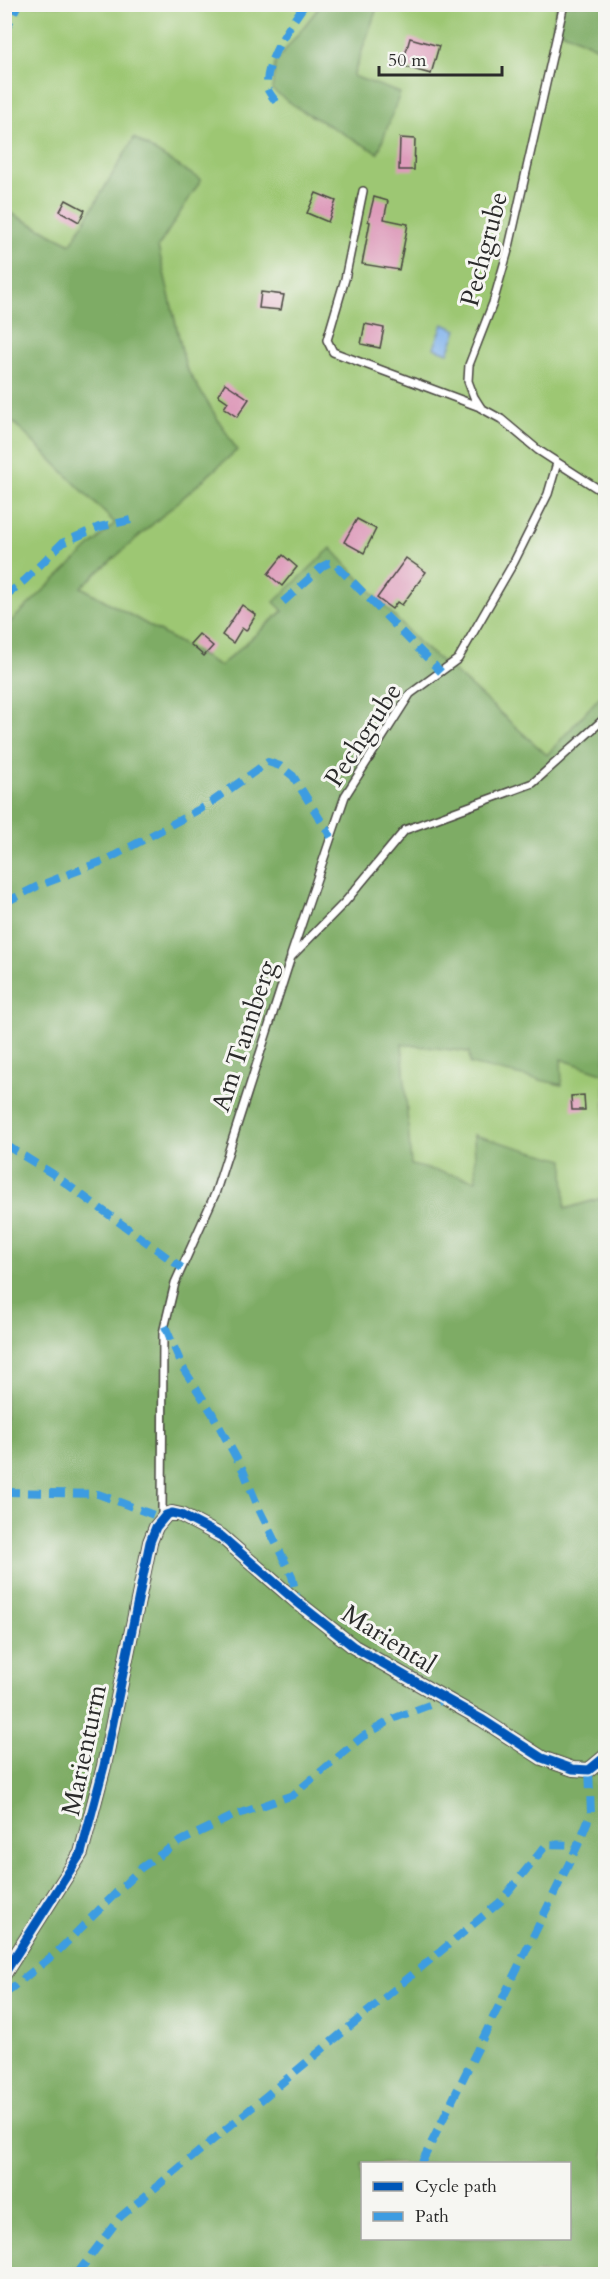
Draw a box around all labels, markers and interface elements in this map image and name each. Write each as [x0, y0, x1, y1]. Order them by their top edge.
scale bar [379, 39, 502, 77]
text: 50 m [388, 48, 427, 73]
street label: Pechgrube [452, 188, 516, 310]
street label: Pechgrube [316, 676, 410, 794]
street label: Am Tannberg [203, 955, 285, 1116]
street label: Mariental [335, 1596, 443, 1682]
street label: Marienturm [53, 1681, 115, 1819]
legend [361, 2162, 571, 2240]
text: Cycle path [415, 2174, 497, 2199]
text: Path [415, 2204, 449, 2229]

